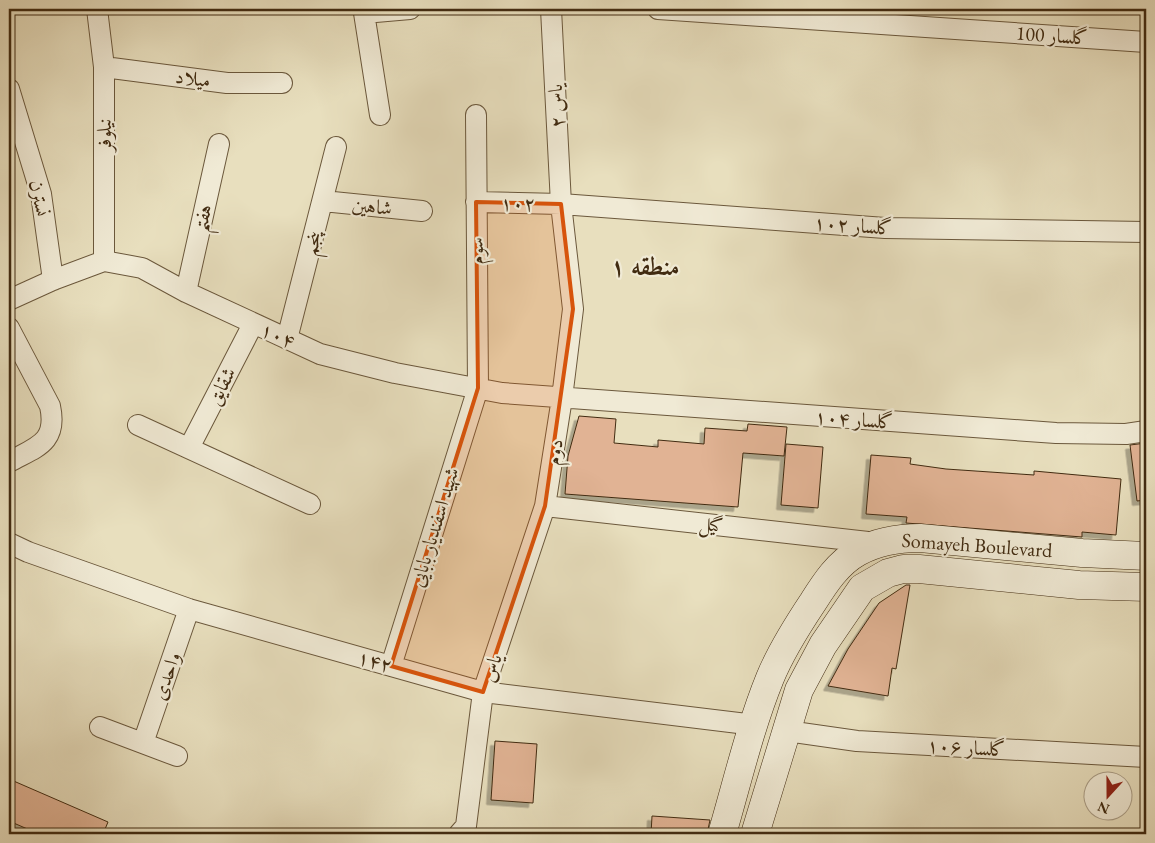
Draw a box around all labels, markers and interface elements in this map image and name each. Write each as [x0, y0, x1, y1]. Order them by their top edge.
street label: گلسار 100 [1015, 20, 1089, 50]
street label: میلاد [174, 63, 212, 93]
street label: یاس ۲ [542, 82, 570, 129]
street label: نیلوفر [91, 118, 117, 154]
street label: نسترن [23, 177, 57, 219]
street label: ۱۰۲ [500, 190, 536, 216]
street label: شاهین [351, 191, 393, 221]
street label: هفتم [186, 202, 224, 236]
street label: گلسار ۱۰۲ [813, 209, 893, 241]
street label: پنجم [296, 226, 334, 260]
street label: سوم [463, 237, 494, 265]
district label: منطقه ۱ [610, 250, 680, 282]
street label: ۱۰۴ [257, 316, 299, 354]
street label: شقایق [200, 363, 242, 409]
street label: گلسار ۱۰۴ [814, 403, 894, 435]
street label: دوم [539, 437, 574, 468]
street label: شهید اسفندیار بابایی [403, 464, 465, 590]
street label: گیل [697, 510, 724, 540]
street label: Somayeh Boulevard [901, 527, 1054, 563]
street label: ۱۴۲ [355, 644, 395, 678]
street label: واحدی [146, 649, 186, 703]
street label: یاس [474, 649, 508, 685]
street label: گلسار ۱۰۶ [926, 732, 1006, 762]
north arrow [1082, 770, 1132, 820]
text: N [1094, 797, 1112, 819]

